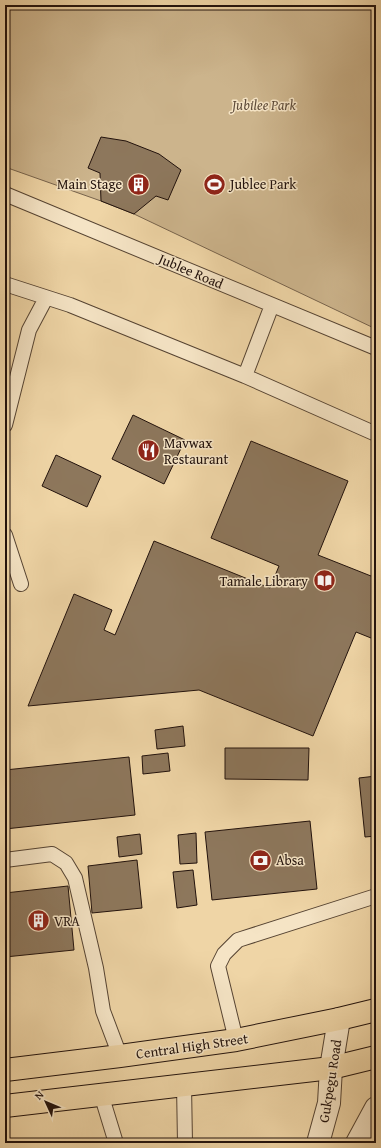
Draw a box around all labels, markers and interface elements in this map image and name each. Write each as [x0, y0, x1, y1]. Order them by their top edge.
park label: Jubilee Park [230, 95, 297, 115]
building icon: Main Stage [125, 171, 151, 197]
sports icon: Jublee Park [201, 171, 227, 197]
place label: Main Stage [57, 174, 122, 194]
place label: Jublee Park [228, 174, 297, 194]
street label: Jublee Road [154, 248, 227, 294]
place label: Mavwax Restaurant [164, 433, 228, 469]
restaurant icon: Mavwax Restaurant [135, 438, 161, 464]
library icon: Tamale Library [311, 568, 337, 594]
place label: Tamale Library [219, 571, 308, 591]
bank icon: Absa [248, 847, 274, 873]
place label: Absa [276, 850, 304, 870]
building icon: VRA [25, 908, 51, 934]
place label: VRA [54, 911, 80, 931]
street label: Central High Street [135, 1028, 249, 1064]
street label: Gukpegu Road [314, 1037, 347, 1124]
north arrow [26, 1082, 66, 1122]
text: N [30, 1086, 48, 1103]

